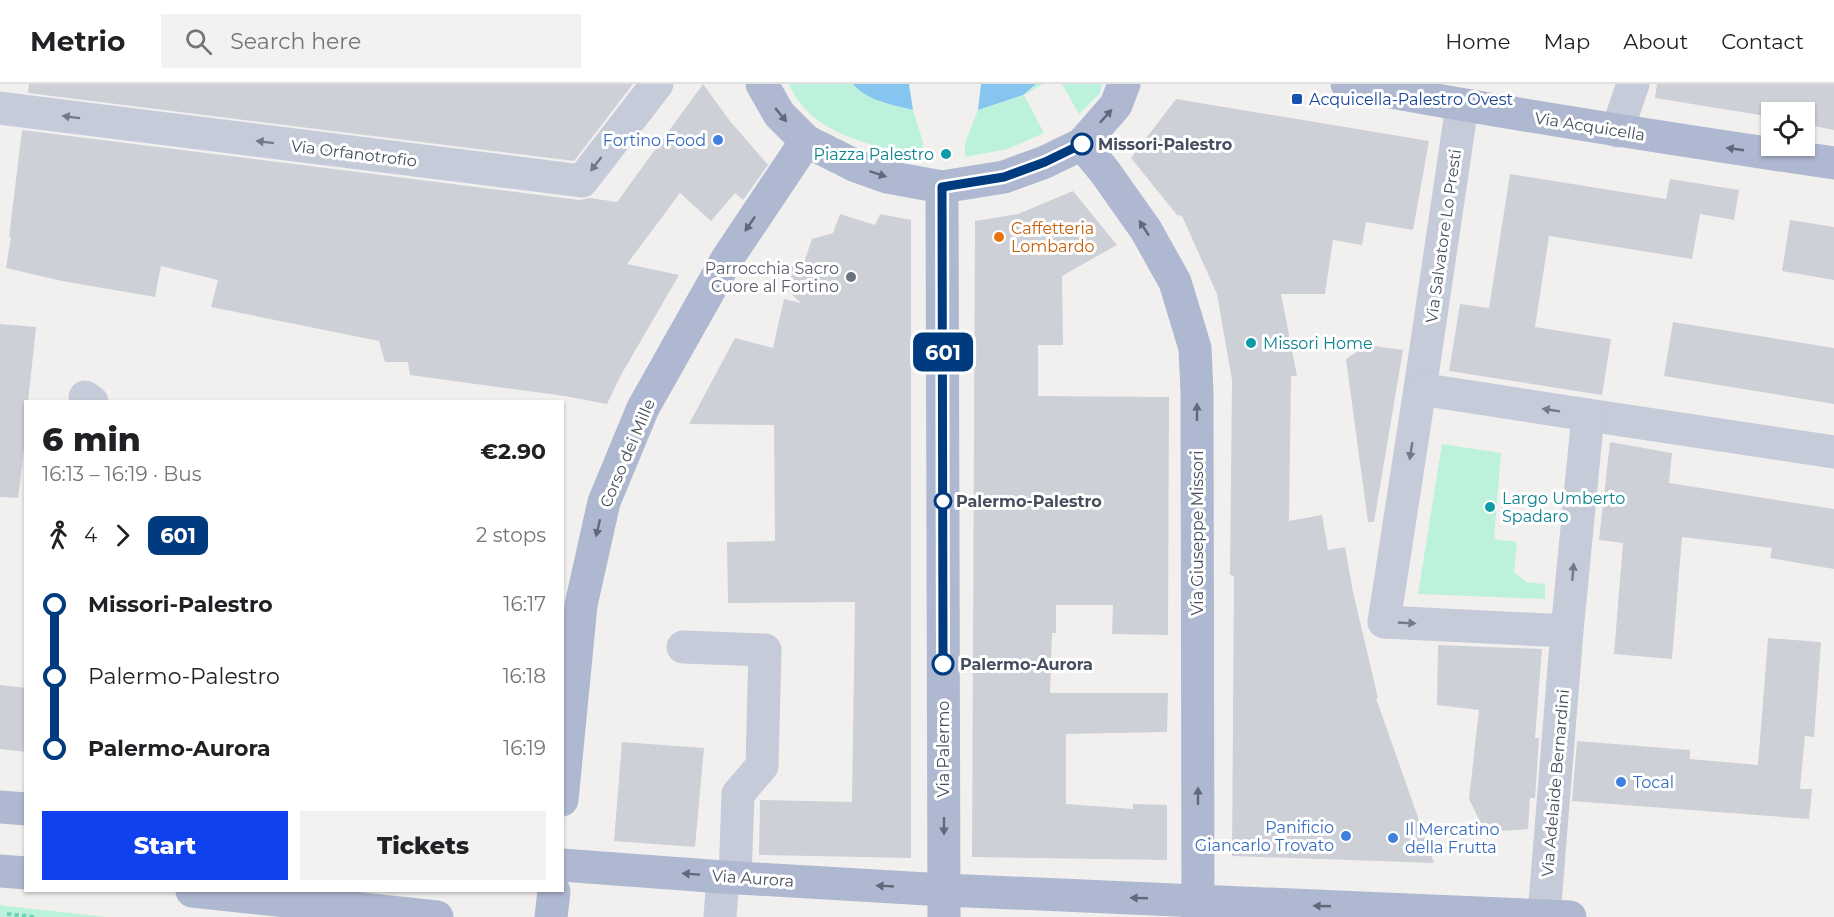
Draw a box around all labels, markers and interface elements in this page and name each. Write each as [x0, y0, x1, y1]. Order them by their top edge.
search box [161, 14, 581, 68]
text: Metrio [30, 24, 125, 58]
icon: search [182, 25, 215, 58]
text: Search here [230, 28, 361, 55]
text: Home [1445, 29, 1510, 54]
text: Map [1543, 29, 1590, 54]
text: About [1623, 29, 1688, 54]
text: Contact [1721, 29, 1804, 54]
place label: Acquicella-Palestro Ovest [1309, 90, 1514, 109]
marker: Acquicella-Palestro Ovest [1290, 92, 1304, 106]
map controls [1761, 102, 1815, 156]
button: locate [1761, 102, 1815, 156]
one-way arrow [774, 107, 787, 122]
street label: Via Acquicella [1533, 108, 1647, 145]
one-way arrow [1099, 109, 1112, 124]
one-way arrow [62, 113, 81, 122]
place label: Fortino Food [603, 131, 706, 150]
marker: Fortino Food [711, 133, 725, 147]
marker: Missori-Palestro [1071, 133, 1093, 155]
place label: Missori-Palestro [1098, 135, 1232, 154]
street label: Via Orfanotrofio [290, 136, 418, 171]
one-way arrow [255, 137, 274, 146]
one-way arrow [1725, 144, 1744, 153]
place label: Piazza Palestro [814, 145, 934, 164]
marker: Piazza Palestro [939, 147, 953, 161]
street label: Via Salvatore Lo Presti [1422, 148, 1465, 324]
one-way arrow [590, 156, 602, 171]
one-way arrow [869, 170, 887, 179]
one-way arrow [745, 216, 756, 232]
place label: Caffetteria Lombardo [1011, 219, 1095, 256]
one-way arrow [1138, 220, 1150, 236]
marker: Caffetteria Lombardo [992, 230, 1006, 244]
place label: Parrocchia Sacro Cuore al Fortino [705, 259, 839, 296]
marker: Parrocchia Sacro Cuore al Fortino [844, 270, 858, 284]
line badge: 601 [908, 332, 978, 372]
place label: Missori Home [1263, 334, 1373, 353]
marker: Missori Home [1244, 336, 1258, 350]
text: 601 [925, 340, 961, 365]
street label: Corso dei Mille [596, 396, 659, 510]
one-way arrow [1192, 402, 1202, 421]
one-way arrow [1542, 405, 1561, 414]
text: 6 min [42, 419, 141, 459]
text: €2.90 [480, 438, 546, 465]
one-way arrow [1406, 442, 1415, 461]
street label: Via Giuseppe Missori [1188, 450, 1207, 616]
text: 16:13 – 16:19 · Bus [42, 462, 201, 486]
place label: Largo Umberto Spadaro [1502, 489, 1625, 526]
marker: Palermo-Palestro [934, 492, 952, 510]
place label: Palermo-Palestro [956, 492, 1102, 511]
marker: Largo Umberto Spadaro [1483, 500, 1497, 514]
icon: walk [42, 519, 75, 552]
icon: forward [106, 519, 139, 552]
one-way arrow [593, 519, 602, 538]
text: 4 [84, 523, 97, 547]
text: 601 [160, 523, 196, 548]
text: 2 stops [476, 523, 546, 547]
one-way arrow [1568, 563, 1578, 582]
text: Missori-Palestro [88, 591, 273, 618]
text: 16:17 [503, 592, 546, 616]
one-way arrow [1397, 618, 1416, 627]
marker: Palermo-Aurora [932, 653, 954, 675]
place label: Palermo-Aurora [960, 655, 1093, 674]
text: Palermo-Palestro [88, 663, 280, 690]
text: 16:18 [502, 664, 546, 688]
street label: Via Adelaide Bernardini [1538, 688, 1573, 878]
street label: Via Palermo [934, 701, 953, 797]
text: Palermo-Aurora [88, 735, 271, 762]
text: 16:19 [503, 736, 546, 760]
place label: Tocal [1633, 773, 1674, 792]
marker: Tocal [1614, 775, 1628, 789]
one-way arrow [1193, 786, 1203, 805]
button: Start [42, 811, 288, 880]
button: Tickets [300, 811, 546, 880]
one-way arrow [939, 816, 949, 835]
place label: Panificio Giancarlo Trovato [1195, 818, 1334, 855]
place label: Il Mercatino della Frutta [1405, 820, 1500, 857]
marker: Panificio Giancarlo Trovato [1339, 829, 1353, 843]
marker: Il Mercatino della Frutta [1386, 831, 1400, 845]
street label: Via Aurora [711, 866, 795, 891]
one-way arrow [681, 869, 700, 879]
one-way arrow [876, 882, 895, 891]
one-way arrow [1130, 894, 1149, 903]
one-way arrow [1313, 901, 1332, 911]

